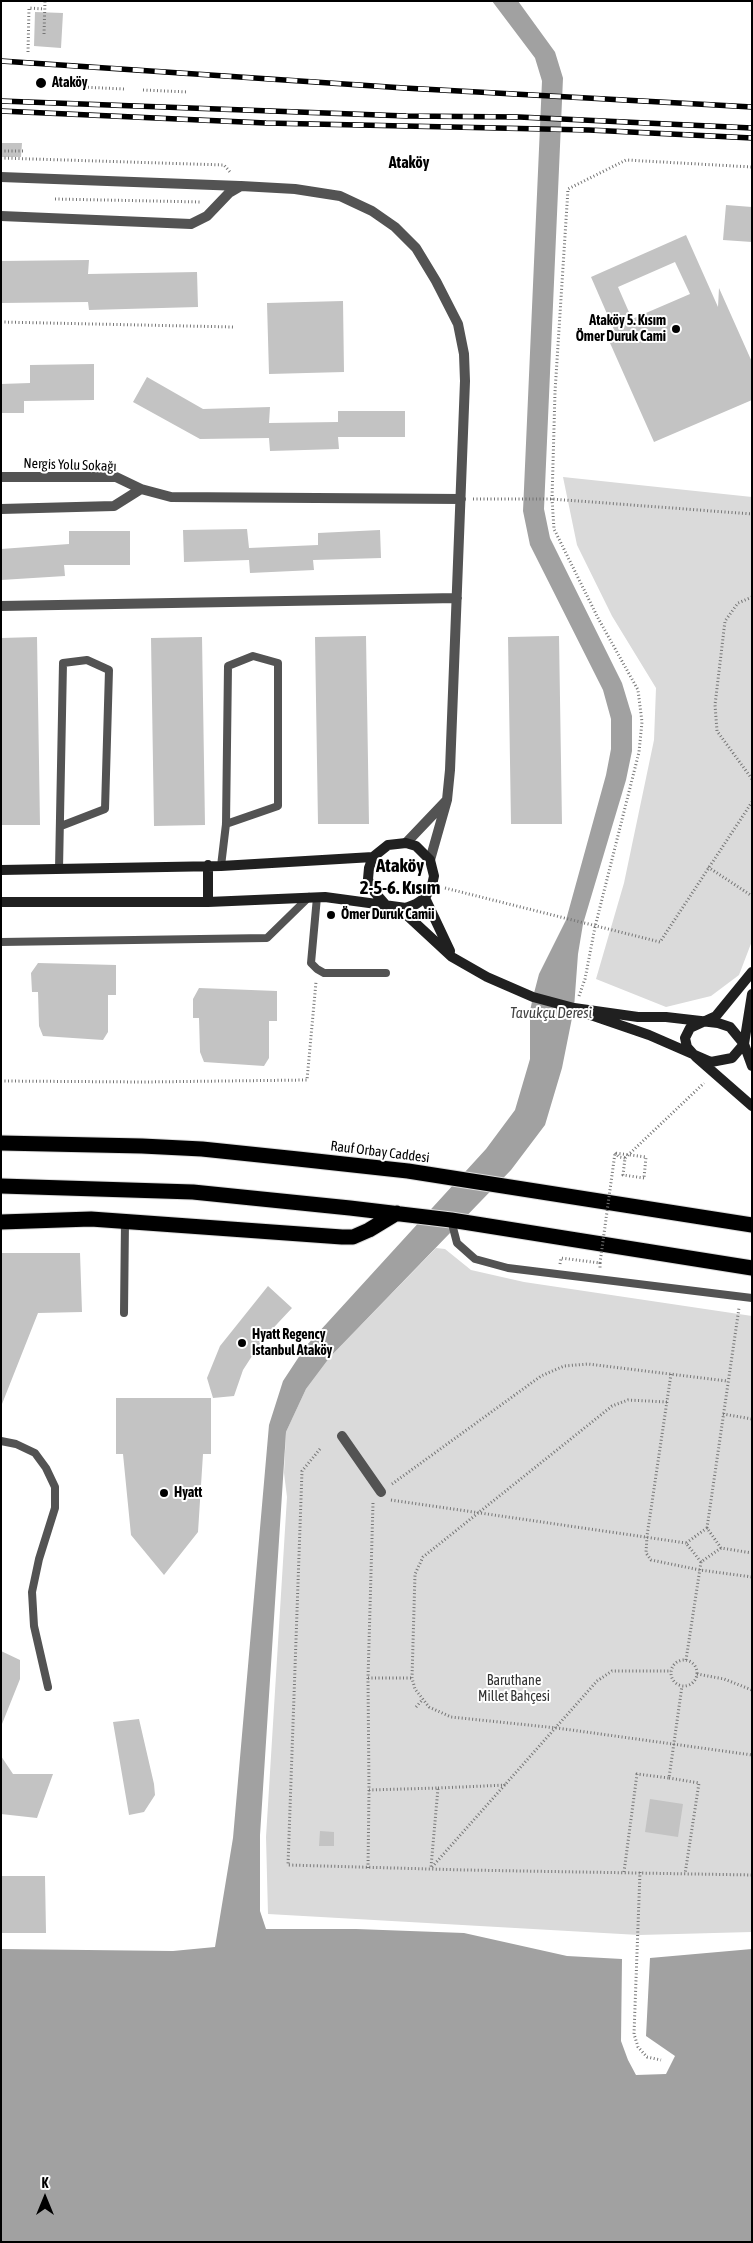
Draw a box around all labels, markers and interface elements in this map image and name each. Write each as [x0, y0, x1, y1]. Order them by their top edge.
place label: Ataköy [52, 75, 87, 91]
marker: Ataköy [34, 76, 48, 90]
district label: Ataköy [389, 153, 429, 173]
place label: Ataköy 5. Kısım Ömer Duruk Cami [576, 313, 666, 346]
marker: Ataköy 5. Kısım Ömer Duruk Cami [670, 323, 682, 335]
street label: Nergis Yolu Sokağı [23, 455, 117, 475]
district label: Ataköy 2-5-6. Kısım [360, 855, 440, 899]
place label: Ömer Duruk Camii [341, 907, 435, 923]
marker: Ömer Duruk Camii [325, 909, 337, 921]
water label: Tavukçu Deresi [510, 1004, 592, 1022]
street label: Rauf Orbay Caddesi [329, 1138, 431, 1166]
place label: Hyatt Regency Istanbul Ataköy [252, 1327, 332, 1360]
marker: Hyatt Regency Istanbul Ataköy [236, 1337, 248, 1349]
place label: Hyatt [174, 1485, 202, 1501]
marker: Hyatt [158, 1487, 170, 1499]
park label: Baruthane Millet Bahçesi [478, 1673, 550, 1705]
north arrow [20, 2173, 70, 2223]
text: K [42, 2175, 48, 2191]

